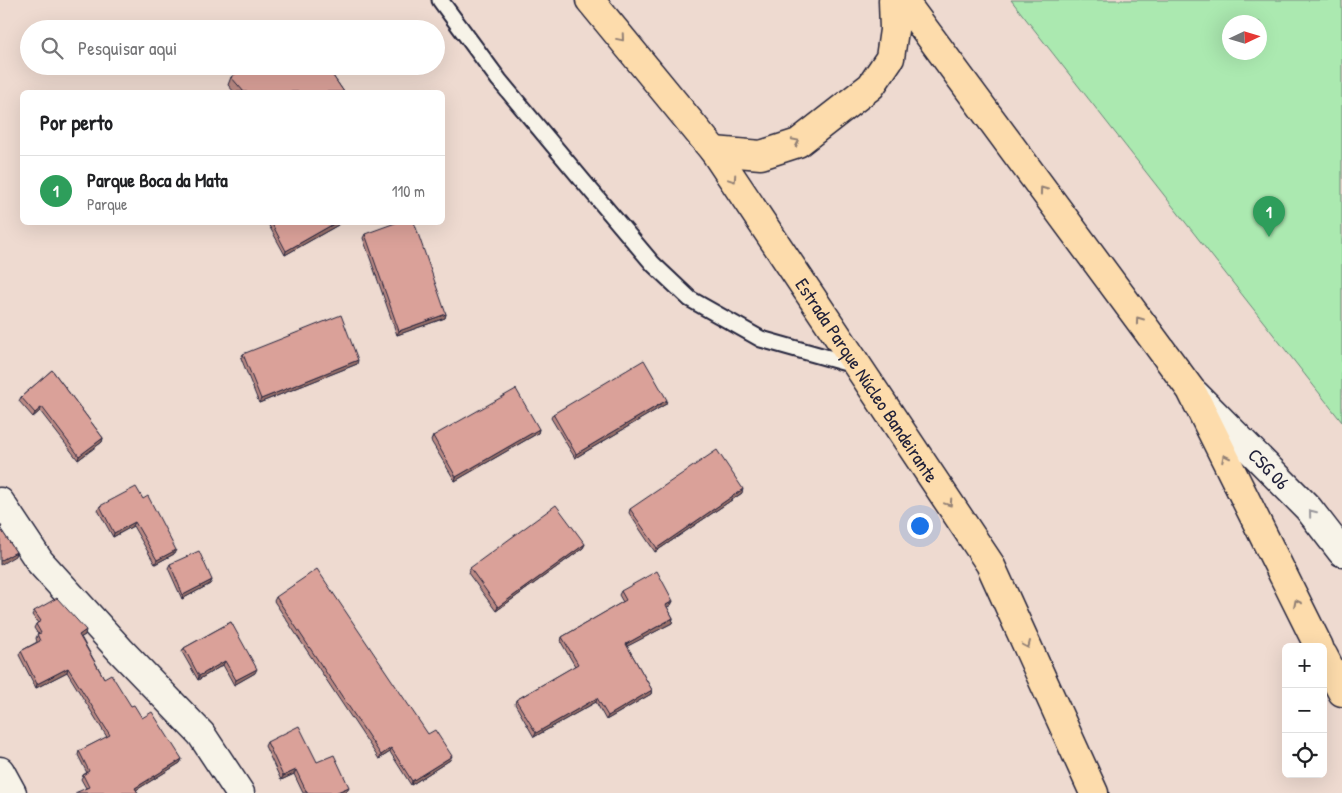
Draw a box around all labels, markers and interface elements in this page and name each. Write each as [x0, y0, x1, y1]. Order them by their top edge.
north arrow [1222, 15, 1267, 60]
search box [20, 20, 445, 75]
one-way arrow [616, 32, 625, 41]
icon: search [38, 34, 66, 62]
text: Pesquisar aqui [78, 35, 177, 61]
text: Por perto [40, 108, 113, 137]
one-way arrow [790, 139, 799, 149]
text: Parque Boca da Mata [87, 167, 228, 193]
one-way arrow [727, 173, 736, 182]
text: 1 [53, 180, 59, 202]
text: 110 m [392, 180, 425, 202]
one-way arrow [1040, 186, 1049, 196]
text: Parque [87, 193, 127, 215]
pin: 1 [1253, 196, 1285, 237]
street label: Estrada Parque Núcleo Bandeirante [789, 273, 945, 488]
one-way arrow [1137, 317, 1145, 326]
street label: CSG 06 [1243, 442, 1295, 495]
one-way arrow [1221, 454, 1231, 463]
one-way arrow [943, 498, 953, 507]
one-way arrow [1309, 509, 1318, 519]
your location [907, 513, 933, 539]
one-way arrow [1293, 599, 1304, 608]
one-way arrow [1021, 640, 1031, 649]
map controls [1282, 643, 1327, 778]
button: + [1282, 643, 1327, 688]
button: − [1282, 688, 1327, 733]
button: locate [1282, 733, 1327, 778]

